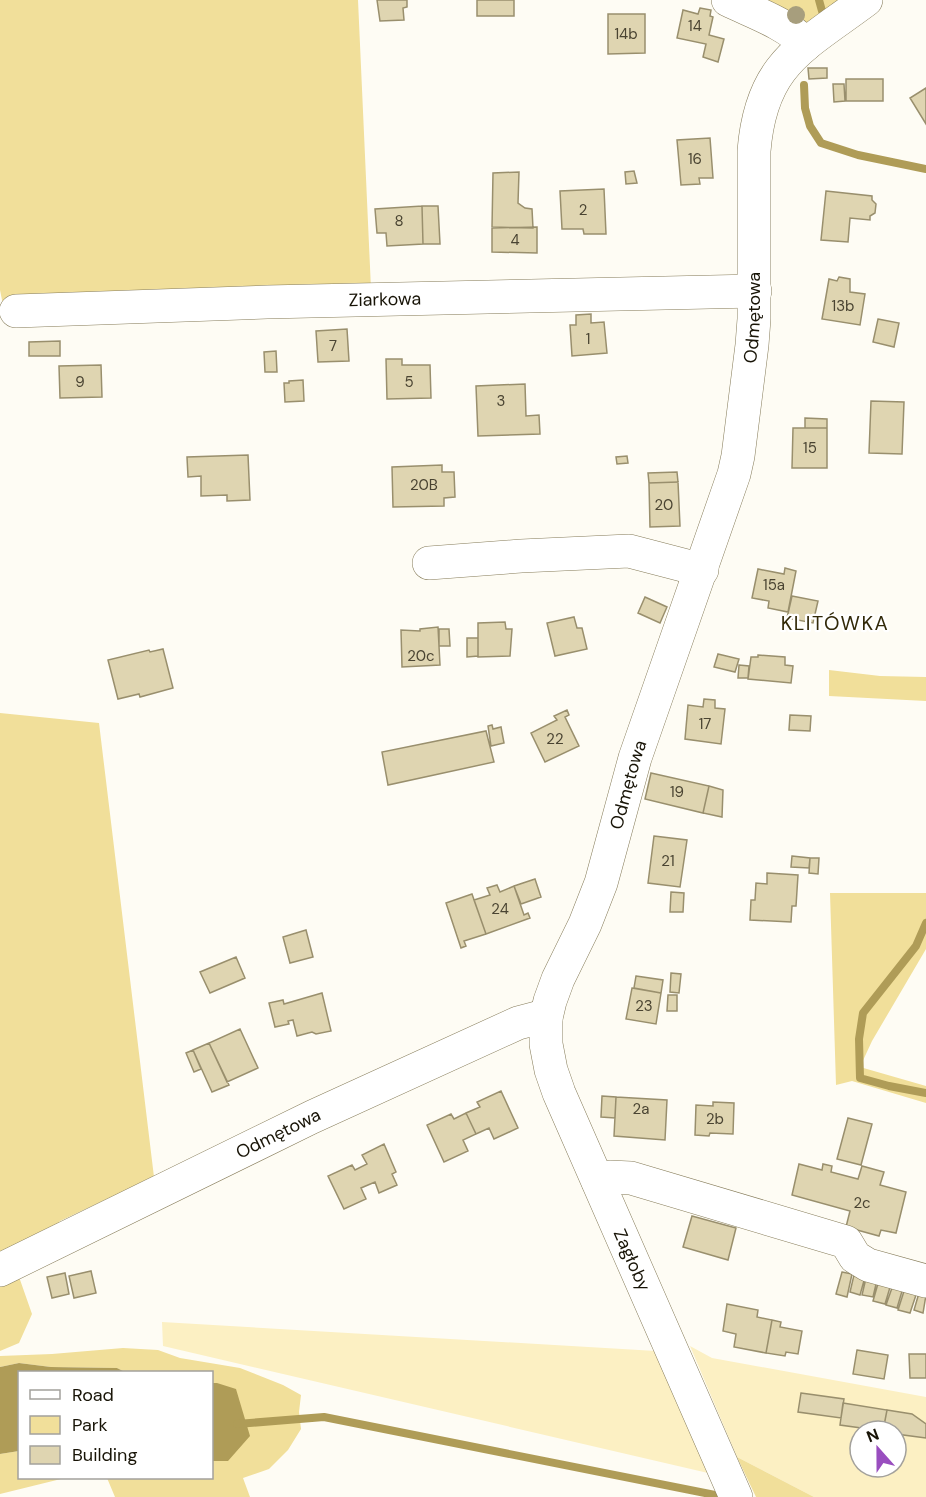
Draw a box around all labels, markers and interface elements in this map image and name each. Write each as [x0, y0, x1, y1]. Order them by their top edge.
house number: 14 [688, 16, 702, 36]
house number: 14b [614, 24, 638, 44]
house number: 16 [688, 149, 702, 169]
house number: 2 [579, 200, 587, 220]
house number: 8 [394, 211, 404, 231]
house number: 4 [510, 230, 520, 250]
street label: Odmętowa [738, 272, 766, 365]
street label: Ziarkowa [348, 287, 421, 312]
house number: 13b [832, 296, 854, 316]
house number: 1 [586, 329, 590, 349]
house number: 7 [329, 336, 337, 356]
house number: 9 [75, 372, 85, 392]
house number: 5 [404, 372, 414, 392]
house number: 3 [497, 391, 505, 411]
house number: 15 [803, 438, 817, 458]
house number: 20B [410, 475, 438, 495]
house number: 20 [655, 495, 673, 515]
house number: 15a [763, 575, 785, 595]
district label: KLITÓWKA [781, 610, 889, 636]
house number: 20c [407, 646, 435, 666]
house number: 17 [699, 714, 711, 734]
house number: 22 [546, 729, 564, 749]
street label: Odmętowa [604, 737, 652, 832]
house number: 19 [670, 782, 684, 802]
house number: 21 [661, 851, 675, 871]
house number: 24 [491, 899, 509, 919]
house number: 23 [635, 996, 653, 1016]
house number: 2a [633, 1099, 649, 1119]
street label: Odmętowa [232, 1103, 325, 1164]
house number: 2b [706, 1109, 724, 1129]
house number: 2c [854, 1193, 870, 1213]
street label: Zagłoby [608, 1225, 656, 1295]
legend [18, 1371, 213, 1479]
text: Road [72, 1383, 114, 1407]
text: Park [72, 1413, 108, 1437]
north arrow [848, 1419, 908, 1479]
text: N [864, 1424, 882, 1447]
text: Building [72, 1443, 137, 1467]

